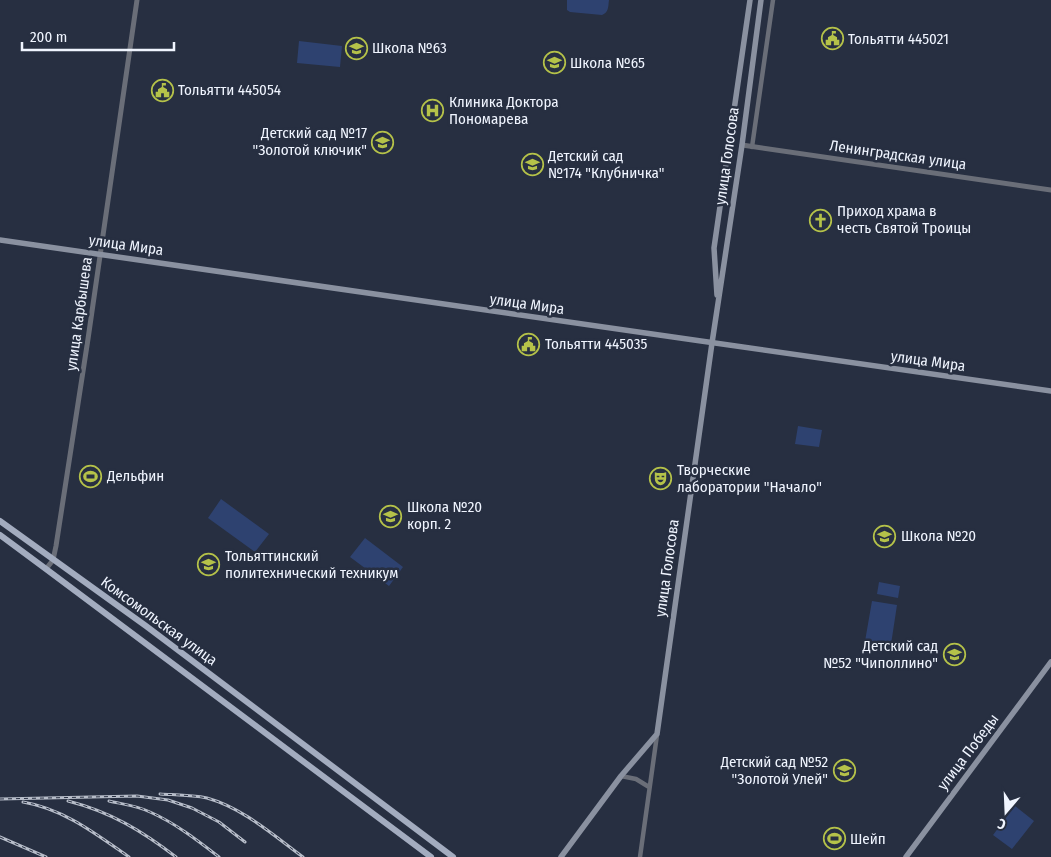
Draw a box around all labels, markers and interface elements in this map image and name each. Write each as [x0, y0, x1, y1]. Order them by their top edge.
scale bar [22, 20, 175, 52]
public building icon: Тольятти 445021 [820, 27, 844, 51]
text: 200 m [30, 28, 67, 46]
place label: Тольятти 445021 [848, 30, 949, 48]
school or university icon: Школа №63 [344, 36, 368, 60]
place label: Школа №63 [372, 39, 447, 57]
school or university icon: Школа №65 [542, 51, 566, 75]
place label: Школа №65 [570, 54, 645, 72]
public building icon: Тольятти 445054 [150, 78, 174, 102]
place label: Тольятти 445054 [178, 81, 281, 99]
place label: Клиника Доктора Пономарева [449, 93, 559, 128]
hospital icon: Клиника Доктора Пономарева [421, 99, 445, 123]
street label: улица Голосова [711, 106, 743, 206]
place label: Детский сад №17 "Золотой ключик" [252, 124, 367, 159]
school or university icon: Детский сад №17 "Золотой ключик" [371, 130, 395, 154]
street label: Ленинградская улица [828, 136, 968, 174]
place label: Детский сад №174 "Клубничка" [547, 147, 664, 182]
school or university icon: Детский сад №174 "Клубничка" [520, 153, 544, 177]
place label: Приход храма в честь Святой Троицы [837, 202, 971, 237]
church icon: Приход храма в честь Святой Троицы [809, 208, 833, 232]
street label: улица Мира [88, 231, 164, 259]
street label: улица Карбышева [62, 256, 96, 372]
street label: улица Мира [489, 290, 565, 318]
public building icon: Тольятти 445035 [517, 332, 541, 356]
place label: Тольятти 445035 [545, 335, 648, 353]
street label: улица Мира [890, 347, 966, 375]
place label: Творческие лаборатории "Начало" [677, 461, 822, 496]
sports icon: Дельфин [79, 464, 103, 488]
place label: Дельфин [106, 467, 164, 485]
theatre icon: Творческие лаборатории "Начало" [649, 467, 673, 491]
place label: Школа №20 корп. 2 [407, 498, 482, 533]
school or university icon: Школа №20 корп. 2 [379, 504, 403, 528]
street label: улица Голосова [651, 518, 683, 618]
school or university icon: Школа №20 [873, 524, 897, 548]
place label: Школа №20 [901, 527, 976, 545]
place label: Тольяттинский политехнический техникум [225, 547, 398, 582]
school or university icon: Тольяттинский политехнический техникум [197, 553, 221, 577]
street label: Комсомольская улица [97, 573, 221, 669]
place label: Детский сад №52 "Чиполлино" [823, 637, 938, 672]
school or university icon: Детский сад №52 "Чиполлино" [942, 643, 966, 667]
street label: улица Победы [934, 710, 1002, 794]
place label: Детский сад №52 "Золотой Улей" [720, 753, 828, 788]
school or university icon: Детский сад №52 "Золотой Улей" [832, 759, 856, 783]
north arrow [981, 787, 1031, 837]
text: С [995, 814, 1008, 833]
sports icon: Шейп [822, 827, 846, 851]
place label: Шейп [850, 830, 886, 848]

